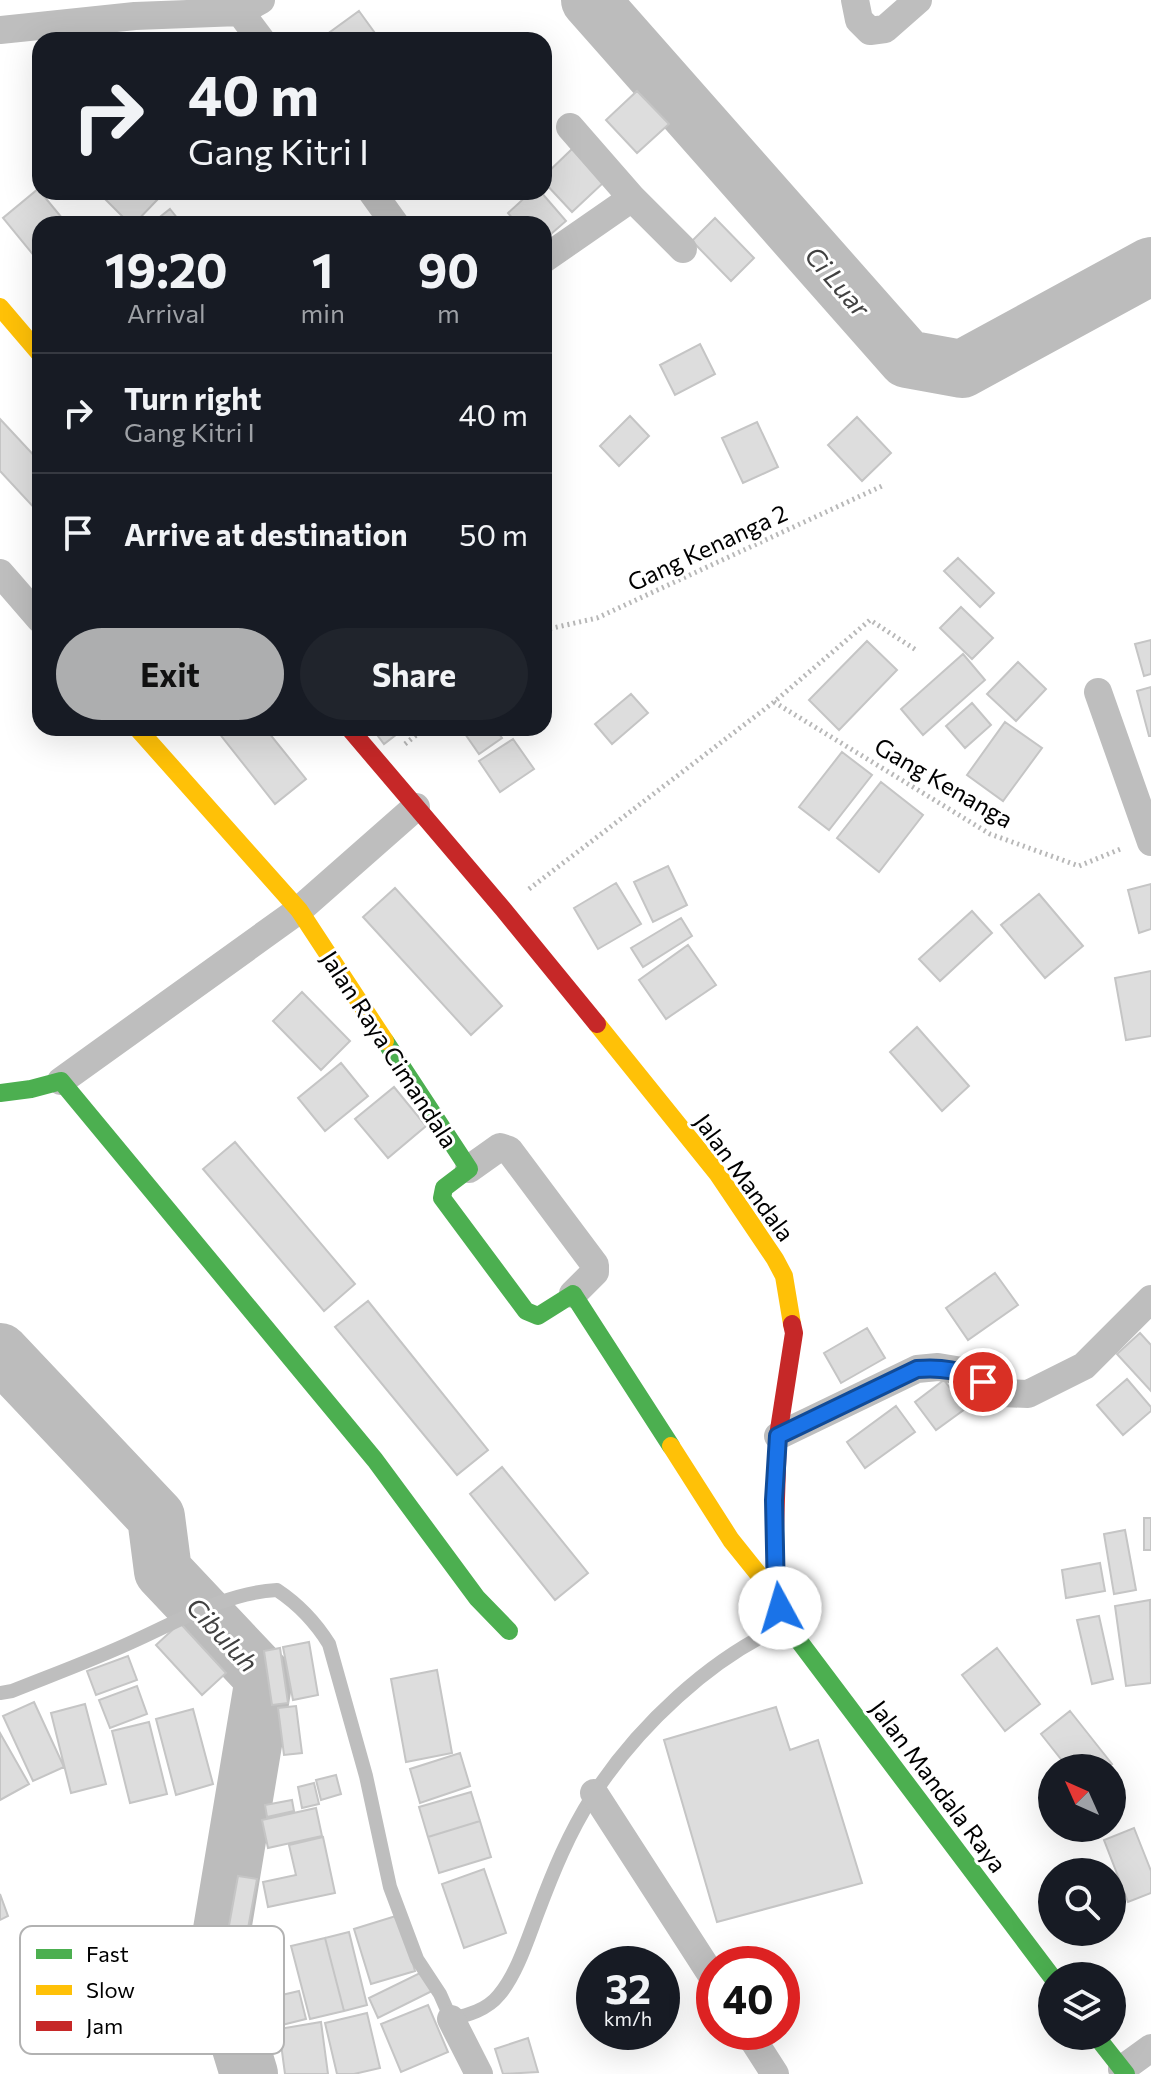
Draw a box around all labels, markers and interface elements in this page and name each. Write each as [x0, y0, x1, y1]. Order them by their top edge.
text: 40 m [188, 59, 319, 128]
icon: right [56, 64, 160, 168]
text: Gang Kitri I [188, 128, 369, 172]
text: 19:20 [105, 239, 228, 298]
text: 1 [312, 239, 334, 298]
text: 90 [418, 239, 479, 298]
water label: Ci Luar [799, 240, 878, 324]
text: Arrival [127, 297, 206, 328]
text: min [301, 297, 345, 328]
text: m [437, 297, 460, 328]
text: Turn right [124, 379, 261, 416]
icon: right [56, 391, 100, 435]
text: 40 m [459, 395, 528, 432]
text: Gang Kitri I [124, 416, 255, 447]
street label: Gang Kenanga 2 [623, 497, 791, 597]
icon: arrive [56, 511, 100, 555]
text: Arrive at destination [124, 515, 408, 552]
text: 50 m [459, 515, 528, 552]
button: Exit [56, 628, 284, 720]
button: Share [300, 628, 528, 720]
street label: Gang Kenanga [870, 731, 1018, 833]
street label: Jalan Raya Cimandala [315, 945, 465, 1153]
street label: Jalan Mandala [689, 1108, 801, 1246]
pin [949, 1348, 1017, 1416]
icon: arrive [961, 1360, 1005, 1404]
position arrow [738, 1566, 822, 1650]
water label: Cibuluh [181, 1590, 265, 1678]
street label: Jalan Mandala Raya [865, 1694, 1013, 1878]
north arrow [1038, 1754, 1126, 1842]
map controls [1038, 1754, 1126, 2050]
button: search [1038, 1858, 1126, 1946]
legend [20, 1926, 284, 2054]
text: Fast [86, 1940, 129, 1967]
speed limit sign: 40 [696, 1946, 800, 2050]
button: layers [1038, 1962, 1126, 2050]
text: 32 [605, 1963, 651, 2012]
text: Slow [86, 1976, 135, 2003]
text: km/h [604, 2006, 652, 2030]
text: Jam [86, 2012, 123, 2039]

